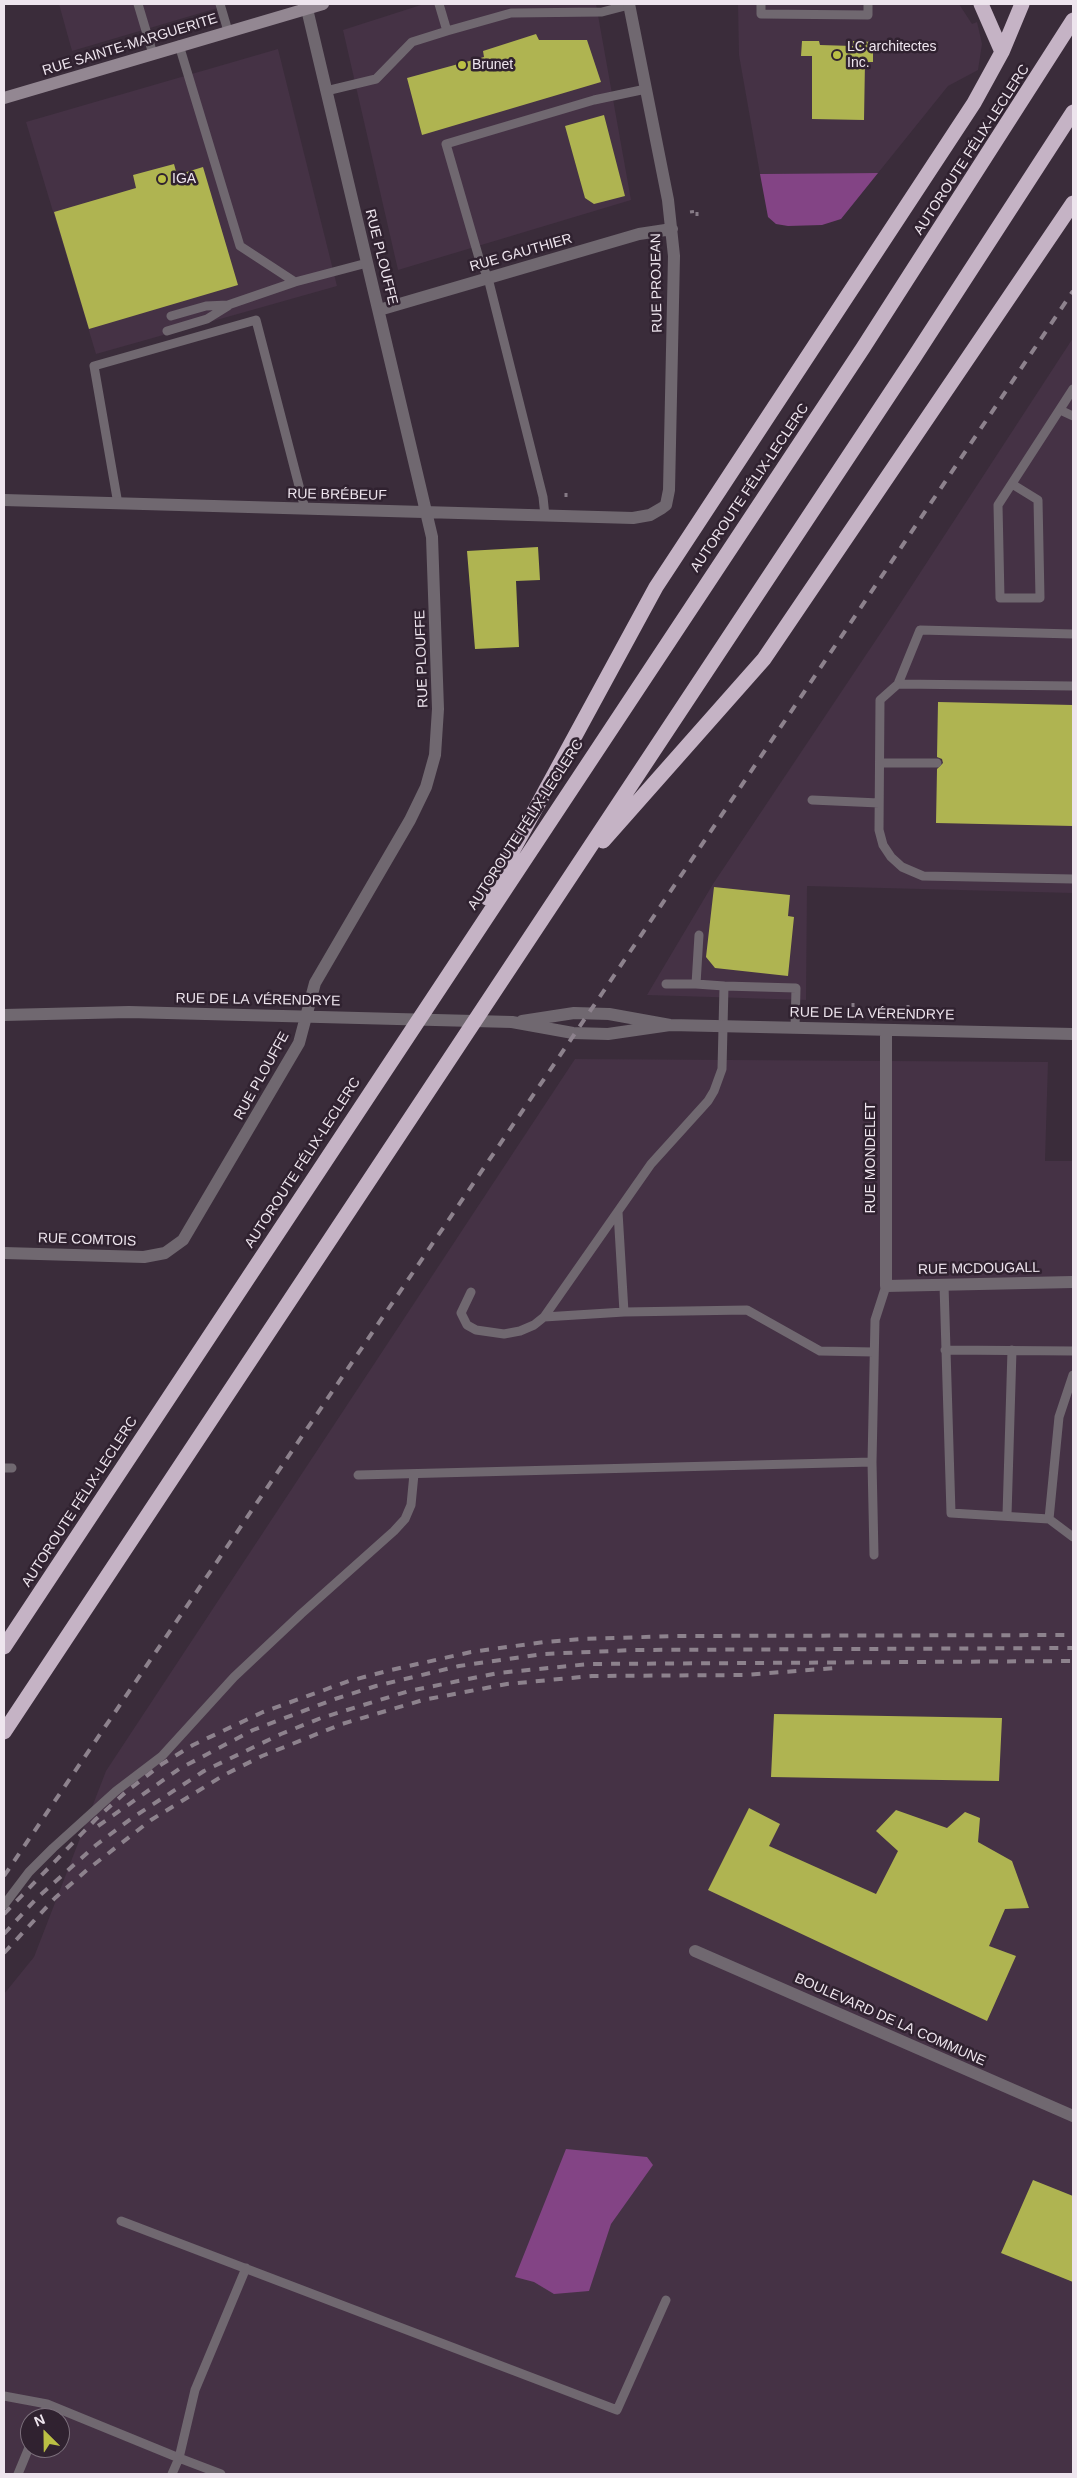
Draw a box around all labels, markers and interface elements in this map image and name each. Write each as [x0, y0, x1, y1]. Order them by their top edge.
street label: RUE SAINTE-MARGUERITE [41, 10, 219, 80]
place label: LC architectes Inc. [847, 39, 936, 72]
marker: LC architectes Inc. [831, 49, 843, 61]
place label: Brunet [472, 57, 513, 73]
marker: Brunet [456, 59, 468, 71]
street label: AUTOROUTE FÉLIX-LECLERC [911, 62, 1033, 238]
place label: IGA [172, 171, 196, 187]
marker: IGA [156, 173, 168, 185]
street label: RUE PLOUFFE [361, 207, 401, 307]
street label: RUE GAUTHIER [468, 230, 574, 276]
street label: RUE PROJEAN [648, 233, 666, 333]
street label: AUTOROUTE FÉLIX-LECLERC [687, 401, 813, 575]
street label: RUE BRÉBEUF [287, 486, 387, 504]
street label: RUE PLOUFFE [412, 610, 432, 708]
street label: AUTOROUTE FÉLIX-LECLERC [465, 737, 587, 913]
street label: RUE DE LA VÉRENDRYE [176, 990, 340, 1010]
street label: RUE DE LA VÉRENDRYE [790, 1004, 954, 1024]
street label: RUE PLOUFFE [231, 1029, 293, 1123]
street label: AUTOROUTE FÉLIX-LECLERC [242, 1075, 364, 1251]
street label: RUE MONDELET [863, 1102, 879, 1214]
street label: RUE COMTOIS [37, 1230, 137, 1250]
street label: RUE MCDOUGALL [918, 1260, 1040, 1278]
street label: AUTOROUTE FÉLIX-LECLERC [19, 1414, 141, 1590]
street label: BOULEVARD DE LA COMMUNE [792, 1970, 988, 2070]
north arrow [20, 2408, 70, 2458]
text: N [32, 2411, 47, 2429]

